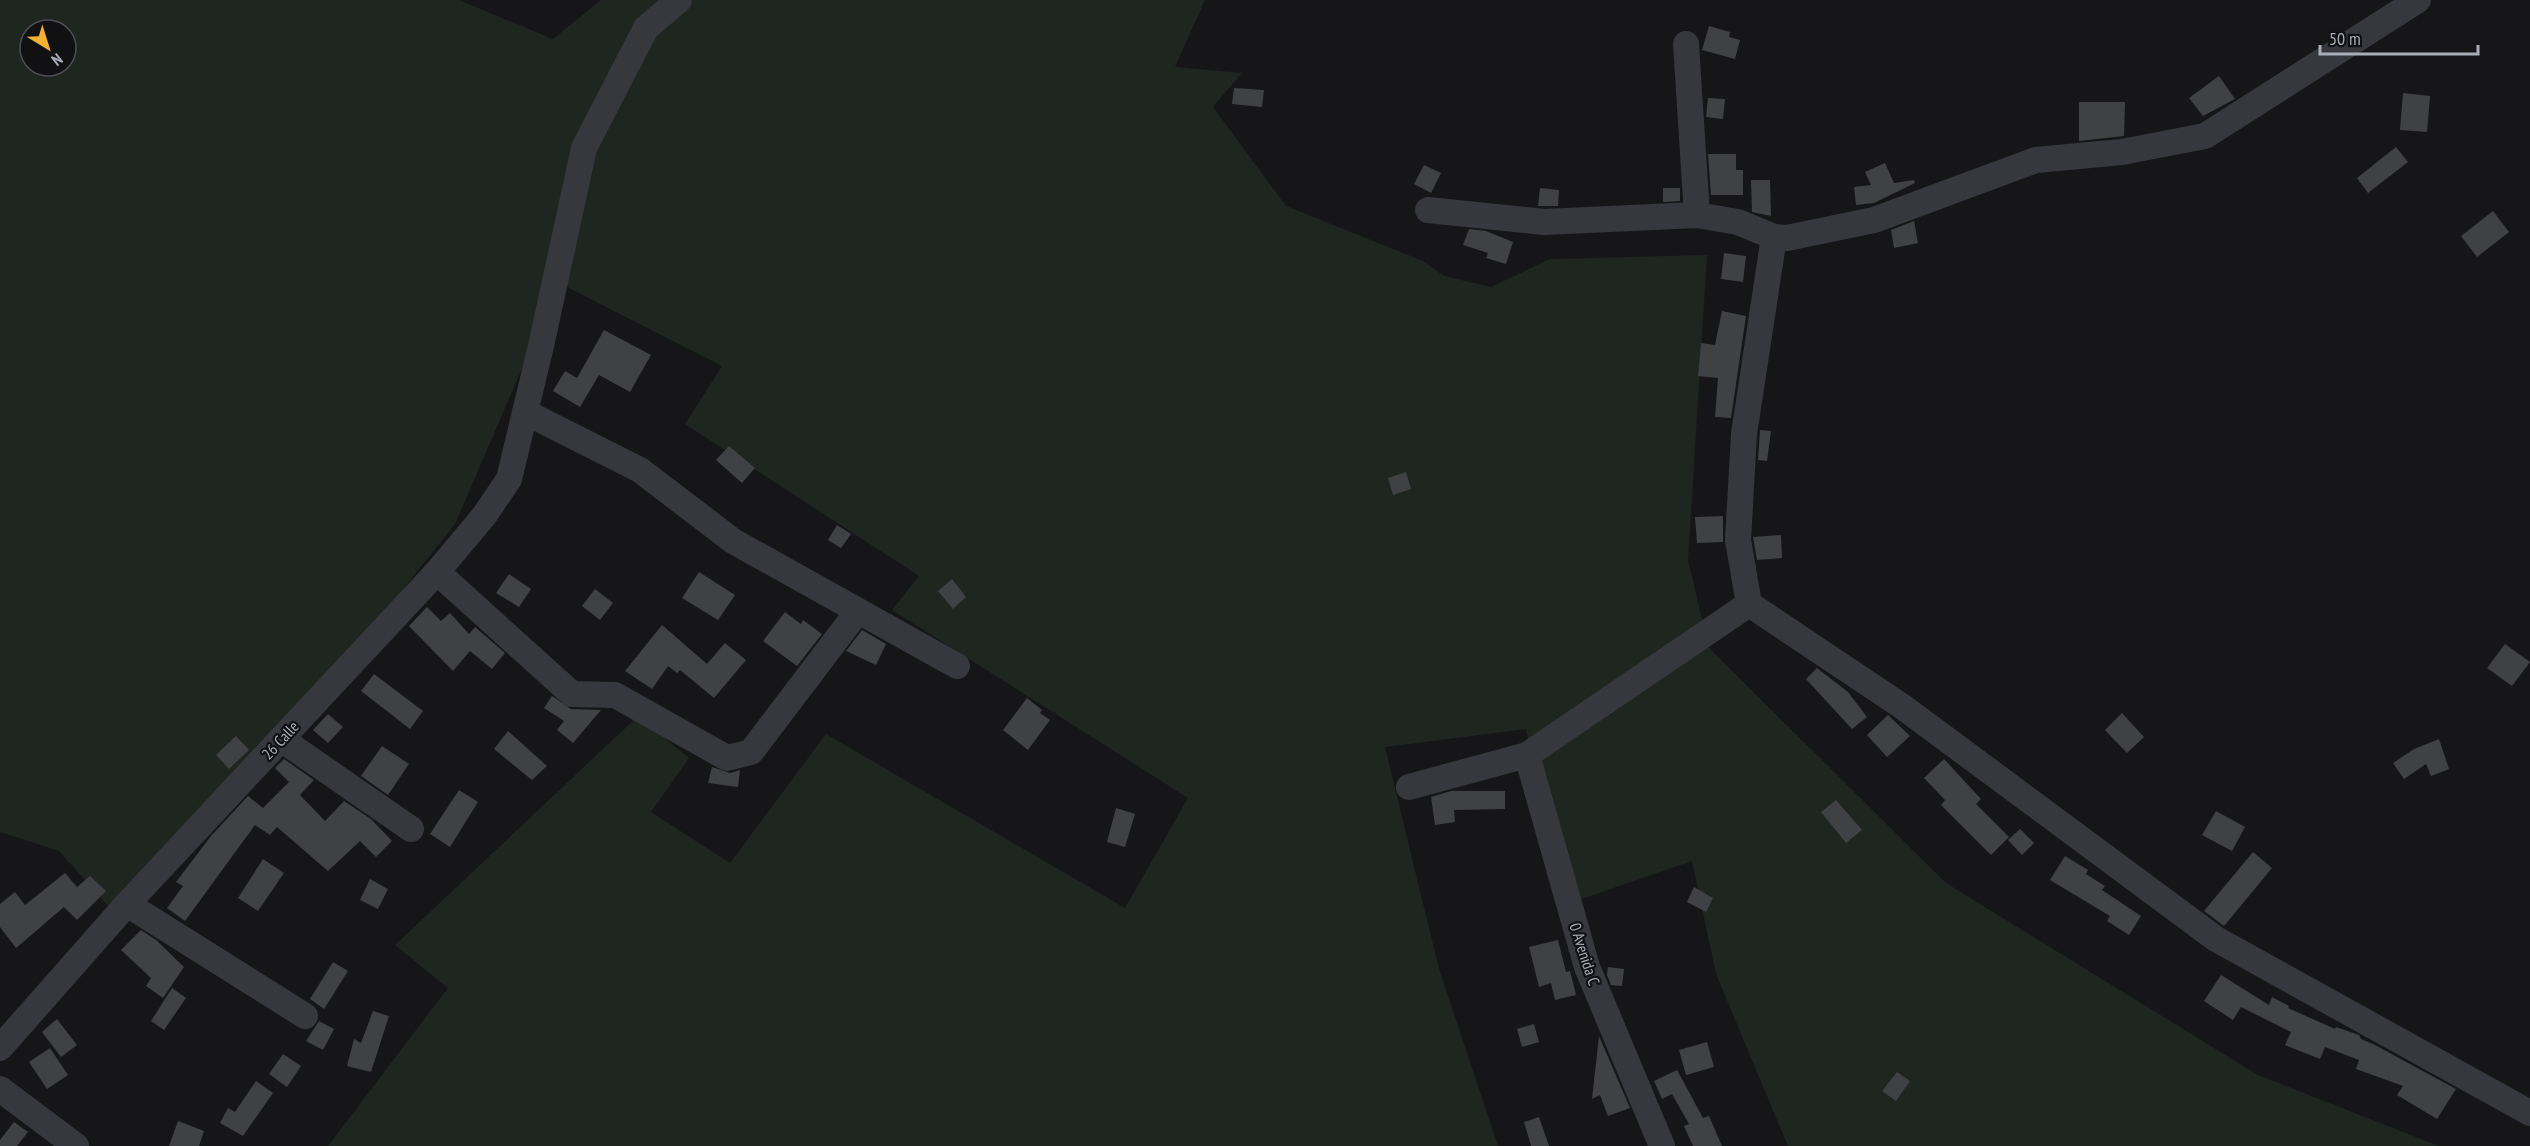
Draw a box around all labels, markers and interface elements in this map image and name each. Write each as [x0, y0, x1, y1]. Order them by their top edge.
north arrow [18, 18, 78, 78]
scale bar [2320, 18, 2478, 56]
text: 50 m [2329, 27, 2361, 50]
text: N [48, 49, 67, 70]
street label: 26 Calle [257, 717, 303, 763]
street label: 0 Avenida C [1566, 920, 1604, 988]

